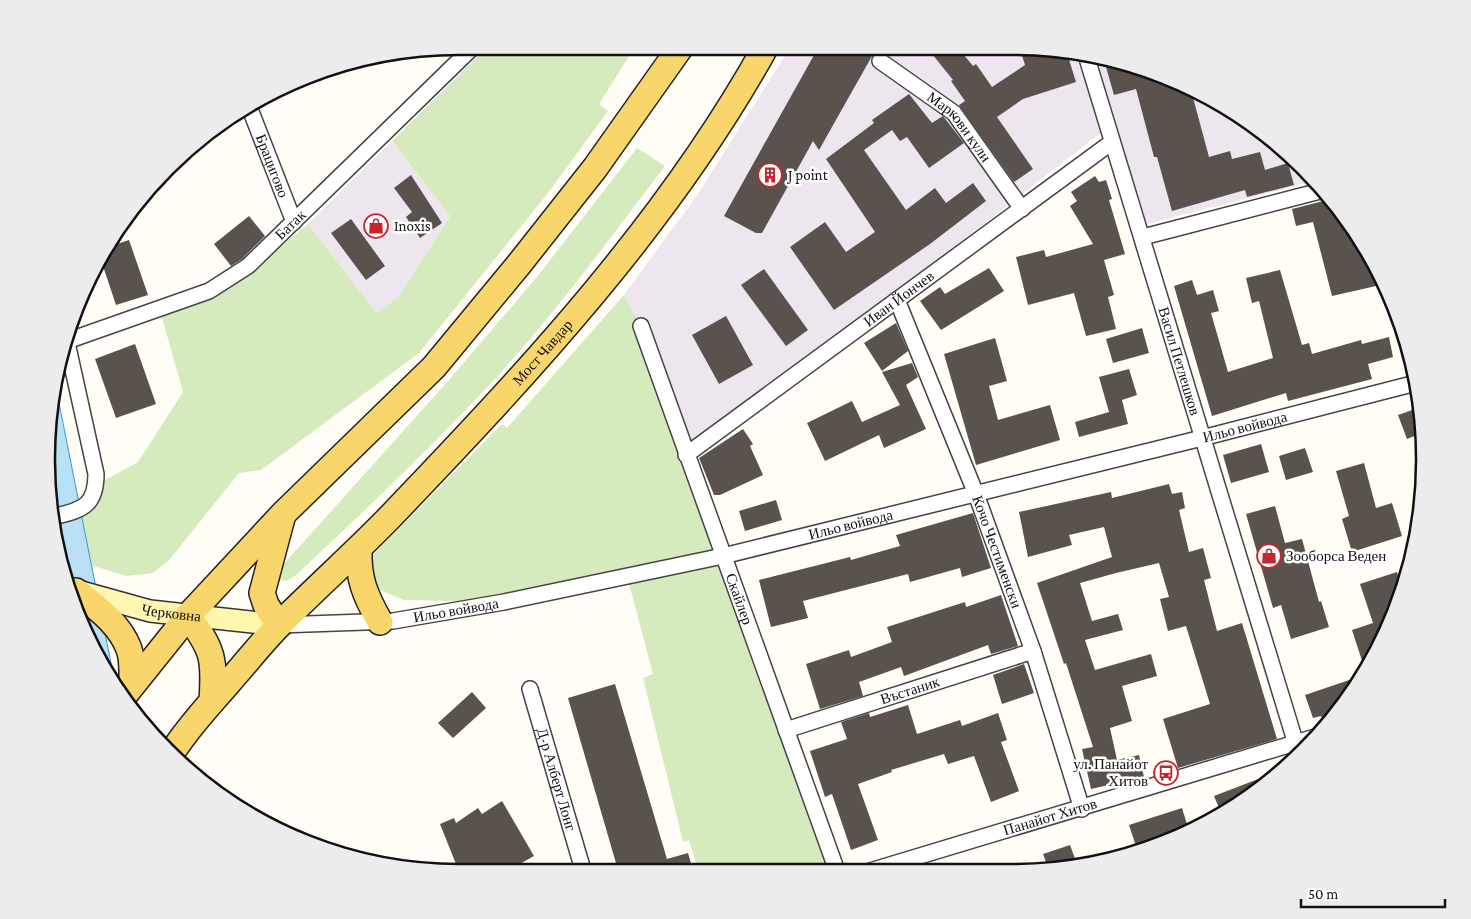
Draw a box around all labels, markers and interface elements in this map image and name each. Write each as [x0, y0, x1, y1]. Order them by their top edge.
street label: Маркови кули [924, 89, 994, 165]
street label: Брацигово [253, 132, 292, 200]
building icon: J point [757, 162, 783, 188]
place label: J point [786, 167, 829, 184]
street label: Батак [272, 206, 309, 243]
shop icon: Inoxis [363, 213, 389, 239]
place label: Inoxis [394, 218, 431, 234]
street label: Иван Йончев [861, 268, 937, 330]
street label: Васил Петлешков [1155, 305, 1203, 417]
street label: Мост Чавдар [509, 317, 576, 389]
street label: Ильо войвода [1201, 408, 1289, 445]
street label: Кочо Честименски [969, 493, 1025, 610]
street label: Ильо войвода [807, 506, 895, 543]
shop icon: Зооборса Веден [1256, 543, 1282, 569]
place label: Зооборса Веден [1286, 548, 1386, 564]
street label: Скайлер [723, 571, 756, 627]
street label: Ильо войвода [412, 595, 500, 625]
street label: Черковна [140, 601, 202, 625]
street label: Въстаник [878, 673, 942, 707]
street label: Д-р Алберт Лонг [534, 726, 579, 833]
place label: ул. Панайот Хитов [1073, 756, 1148, 789]
bus stop icon: ул. Панайот Хитов [1153, 760, 1179, 786]
street label: Панайот Хитов [1001, 795, 1099, 838]
scale bar [1301, 876, 1445, 908]
text: 50 m [1308, 886, 1338, 902]

